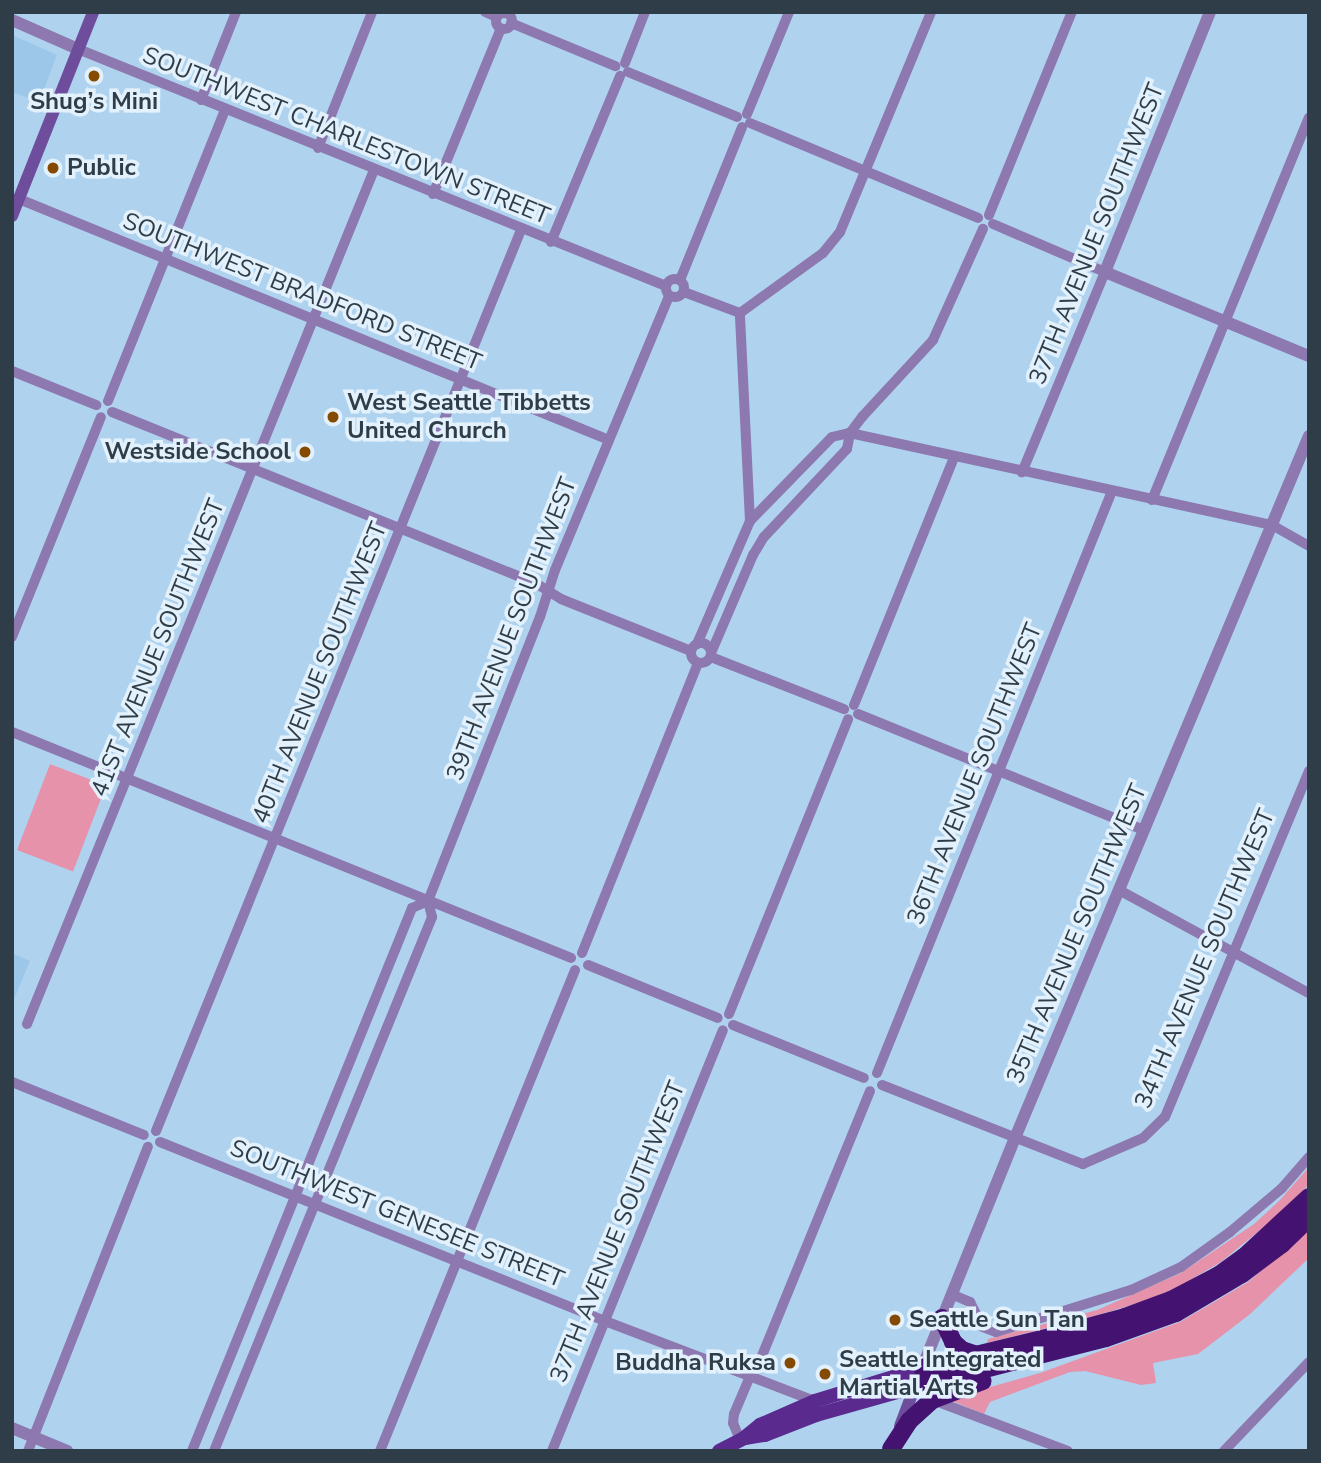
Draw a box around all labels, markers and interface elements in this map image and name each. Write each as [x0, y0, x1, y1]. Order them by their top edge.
street label: SOUTHWEST CHARLESTOWN STREET [138, 41, 554, 231]
marker: Shug’s Mini [86, 68, 102, 84]
street label: 37TH AVENUE SOUTHWEST [1023, 79, 1171, 389]
place label: Shug’s Mini [30, 88, 158, 116]
place label: Public [67, 154, 136, 182]
marker: Public [45, 160, 61, 176]
street label: SOUTHWEST BRADFORD STREET [119, 207, 485, 377]
place label: West Seattle Tibbetts United Church [347, 389, 591, 445]
marker: West Seattle Tibbetts United Church [325, 409, 341, 425]
place label: Westside School [104, 438, 291, 466]
marker: Westside School [297, 444, 313, 460]
street label: 39TH AVENUE SOUTHWEST [441, 473, 583, 785]
street label: 41ST AVENUE SOUTHWEST [85, 495, 231, 801]
street label: 40TH AVENUE SOUTHWEST [246, 518, 394, 828]
street label: 36TH AVENUE SOUTHWEST [901, 619, 1049, 929]
street label: 35TH AVENUE SOUTHWEST [1001, 780, 1153, 1088]
street label: 34TH AVENUE SOUTHWEST [1129, 805, 1281, 1113]
street label: 37TH AVENUE SOUTHWEST [544, 1077, 692, 1387]
street label: SOUTHWEST GENESEE STREET [226, 1134, 568, 1294]
place label: Seattle Sun Tan [909, 1306, 1085, 1334]
marker: Seattle Sun Tan [887, 1312, 903, 1328]
place label: Seattle Integrated Martial Arts [839, 1346, 1041, 1402]
place label: Buddha Ruksa [615, 1349, 776, 1377]
marker: Buddha Ruksa [782, 1355, 798, 1371]
marker: Seattle Integrated Martial Arts [817, 1366, 833, 1382]

